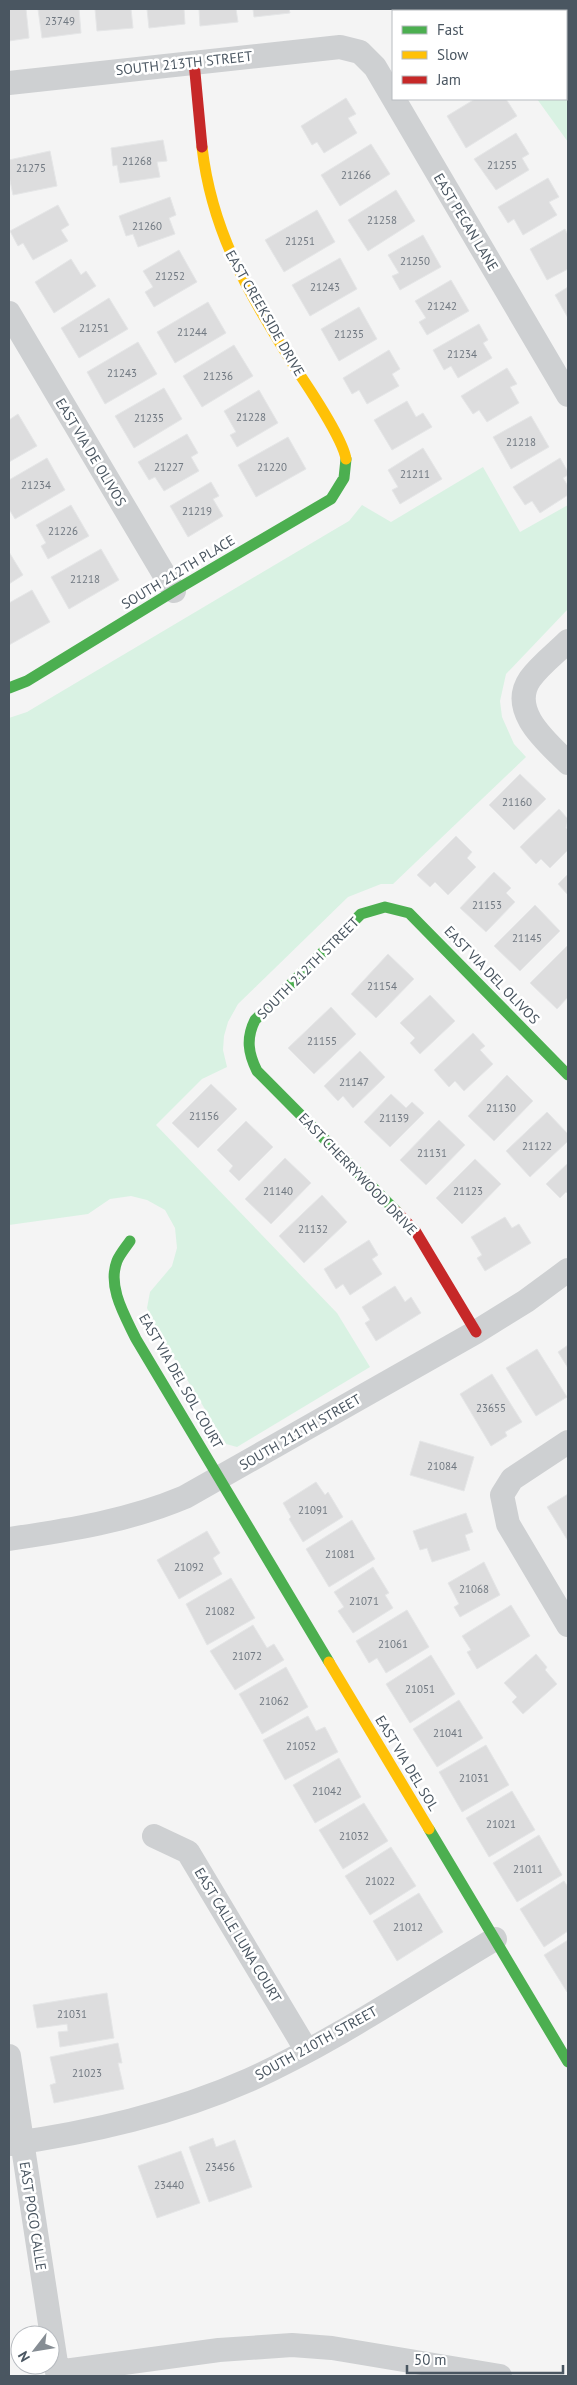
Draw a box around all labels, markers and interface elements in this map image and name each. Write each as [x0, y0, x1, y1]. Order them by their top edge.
legend [392, 10, 567, 100]
house number: 23749 [45, 14, 75, 28]
text: Fast [437, 20, 464, 39]
text: Slow [437, 45, 468, 64]
street label: SOUTH 213TH STREET [115, 47, 253, 79]
text: Jam [436, 70, 461, 89]
house number: 21268 [122, 154, 152, 168]
house number: 21255 [487, 158, 517, 172]
house number: 21275 [16, 161, 46, 175]
house number: 21266 [341, 168, 371, 182]
street label: EAST PECAN LANE [430, 170, 502, 274]
house number: 21258 [367, 213, 397, 227]
house number: 21260 [132, 219, 162, 233]
house number: 21251 [285, 234, 315, 248]
street label: EAST CREEKSIDE DRIVE [221, 247, 309, 379]
house number: 21250 [400, 254, 430, 268]
house number: 21252 [155, 269, 185, 283]
house number: 21243 [310, 280, 340, 294]
house number: 21242 [427, 299, 457, 313]
house number: 21251 [79, 321, 109, 335]
house number: 21244 [177, 325, 207, 339]
house number: 21235 [334, 327, 364, 341]
house number: 21234 [447, 347, 477, 361]
house number: 21243 [107, 366, 137, 380]
house number: 21236 [203, 369, 233, 383]
street label: EAST VIA DE OLIVOS [52, 395, 130, 509]
house number: 21228 [236, 410, 266, 424]
house number: 21235 [134, 411, 164, 425]
house number: 21218 [506, 435, 536, 449]
house number: 21227 [154, 460, 184, 474]
house number: 21220 [257, 460, 287, 474]
house number: 21211 [400, 467, 430, 481]
house number: 21234 [21, 478, 51, 492]
house number: 21219 [182, 504, 212, 518]
house number: 21226 [48, 524, 78, 538]
street label: SOUTH 212TH PLACE [118, 531, 238, 613]
house number: 21218 [70, 572, 100, 586]
house number: 21160 [502, 795, 532, 809]
house number: 21153 [472, 898, 502, 912]
street label: SOUTH 212TH STREET [253, 913, 363, 1023]
street label: EAST VIA DEL OLIVOS [441, 922, 543, 1028]
house number: 21145 [512, 931, 542, 945]
house number: 21154 [367, 979, 397, 993]
house number: 21155 [307, 1034, 337, 1048]
house number: 21147 [339, 1075, 369, 1089]
house number: 21130 [486, 1101, 516, 1115]
house number: 21156 [189, 1109, 219, 1123]
street label: EAST CHERRYWOOD DRIVE [295, 1109, 421, 1239]
house number: 21139 [379, 1111, 409, 1125]
house number: 21122 [522, 1139, 552, 1153]
house number: 21131 [417, 1146, 447, 1160]
house number: 21140 [263, 1184, 293, 1198]
house number: 21123 [453, 1184, 483, 1198]
house number: 21132 [298, 1222, 328, 1236]
street label: EAST VIA DEL SOL COURT [135, 1310, 227, 1452]
street label: SOUTH 211TH STREET [236, 1390, 364, 1474]
house number: 23655 [476, 1401, 506, 1415]
house number: 21084 [427, 1459, 457, 1473]
house number: 21091 [298, 1503, 328, 1517]
house number: 21081 [325, 1547, 355, 1561]
house number: 21092 [174, 1560, 204, 1574]
house number: 21068 [459, 1582, 489, 1596]
house number: 21071 [349, 1594, 379, 1608]
house number: 21082 [205, 1604, 235, 1618]
house number: 21061 [378, 1637, 408, 1651]
house number: 21072 [232, 1649, 262, 1663]
house number: 21051 [405, 1682, 435, 1696]
house number: 21062 [259, 1694, 289, 1708]
street label: EAST VIA DEL SOL [371, 1712, 443, 1814]
house number: 21041 [433, 1726, 463, 1740]
house number: 21052 [286, 1739, 316, 1753]
house number: 21031 [459, 1771, 489, 1785]
house number: 21042 [312, 1784, 342, 1798]
house number: 21021 [486, 1817, 516, 1831]
house number: 21032 [339, 1829, 369, 1843]
house number: 21011 [513, 1862, 543, 1876]
street label: EAST CALLE LUNA COURT [191, 1864, 286, 2006]
house number: 21022 [365, 1874, 395, 1888]
house number: 21012 [393, 1920, 423, 1934]
street label: SOUTH 210TH STREET [252, 2002, 381, 2084]
house number: 21031 [57, 2007, 87, 2021]
house number: 21023 [72, 2066, 102, 2080]
street label: EAST POCO CALLE [16, 2160, 50, 2272]
house number: 23456 [205, 2160, 235, 2174]
house number: 23440 [154, 2178, 184, 2192]
north arrow [10, 2325, 60, 2375]
scale bar [407, 2342, 563, 2374]
text: N [14, 2348, 34, 2365]
text: 50 m [414, 2350, 447, 2369]

